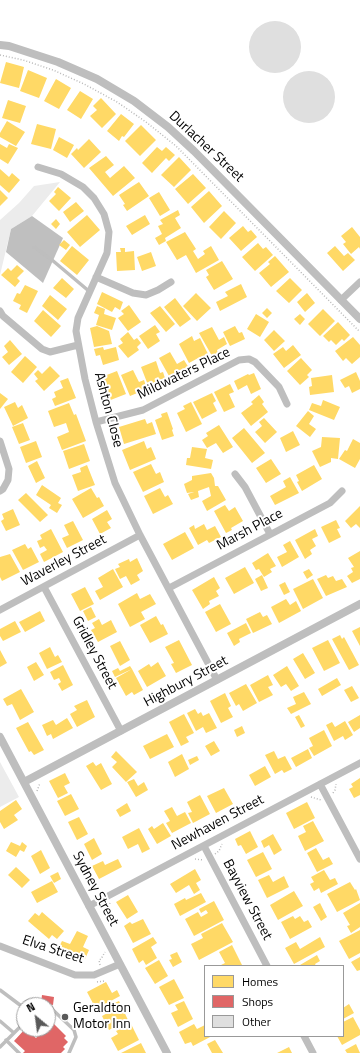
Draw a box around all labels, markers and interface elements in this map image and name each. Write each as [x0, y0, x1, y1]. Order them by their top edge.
street label: Durlacher Street [165, 108, 247, 186]
street label: Mildwaters Place [135, 344, 233, 404]
street label: Ashton Close [90, 371, 126, 449]
street label: Marsh Place [214, 506, 286, 554]
street label: Waverley Street [19, 532, 109, 590]
street label: Gridley Street [68, 614, 120, 692]
street label: Highbury Street [141, 653, 231, 711]
street label: Newhaven Street [169, 792, 267, 854]
street label: Sydney Street [68, 849, 122, 929]
street label: Bayview Street [219, 857, 275, 943]
street label: Elva Street [20, 932, 86, 968]
legend [204, 965, 344, 1037]
text: Homes [242, 972, 278, 991]
text: Shops [242, 992, 273, 1011]
north arrow [16, 997, 56, 1037]
text: N [23, 999, 38, 1016]
place label: Geraldton Motor Inn [73, 1001, 131, 1034]
marker: Geraldton Motor Inn [60, 1012, 70, 1022]
text: Other [242, 1012, 271, 1031]

